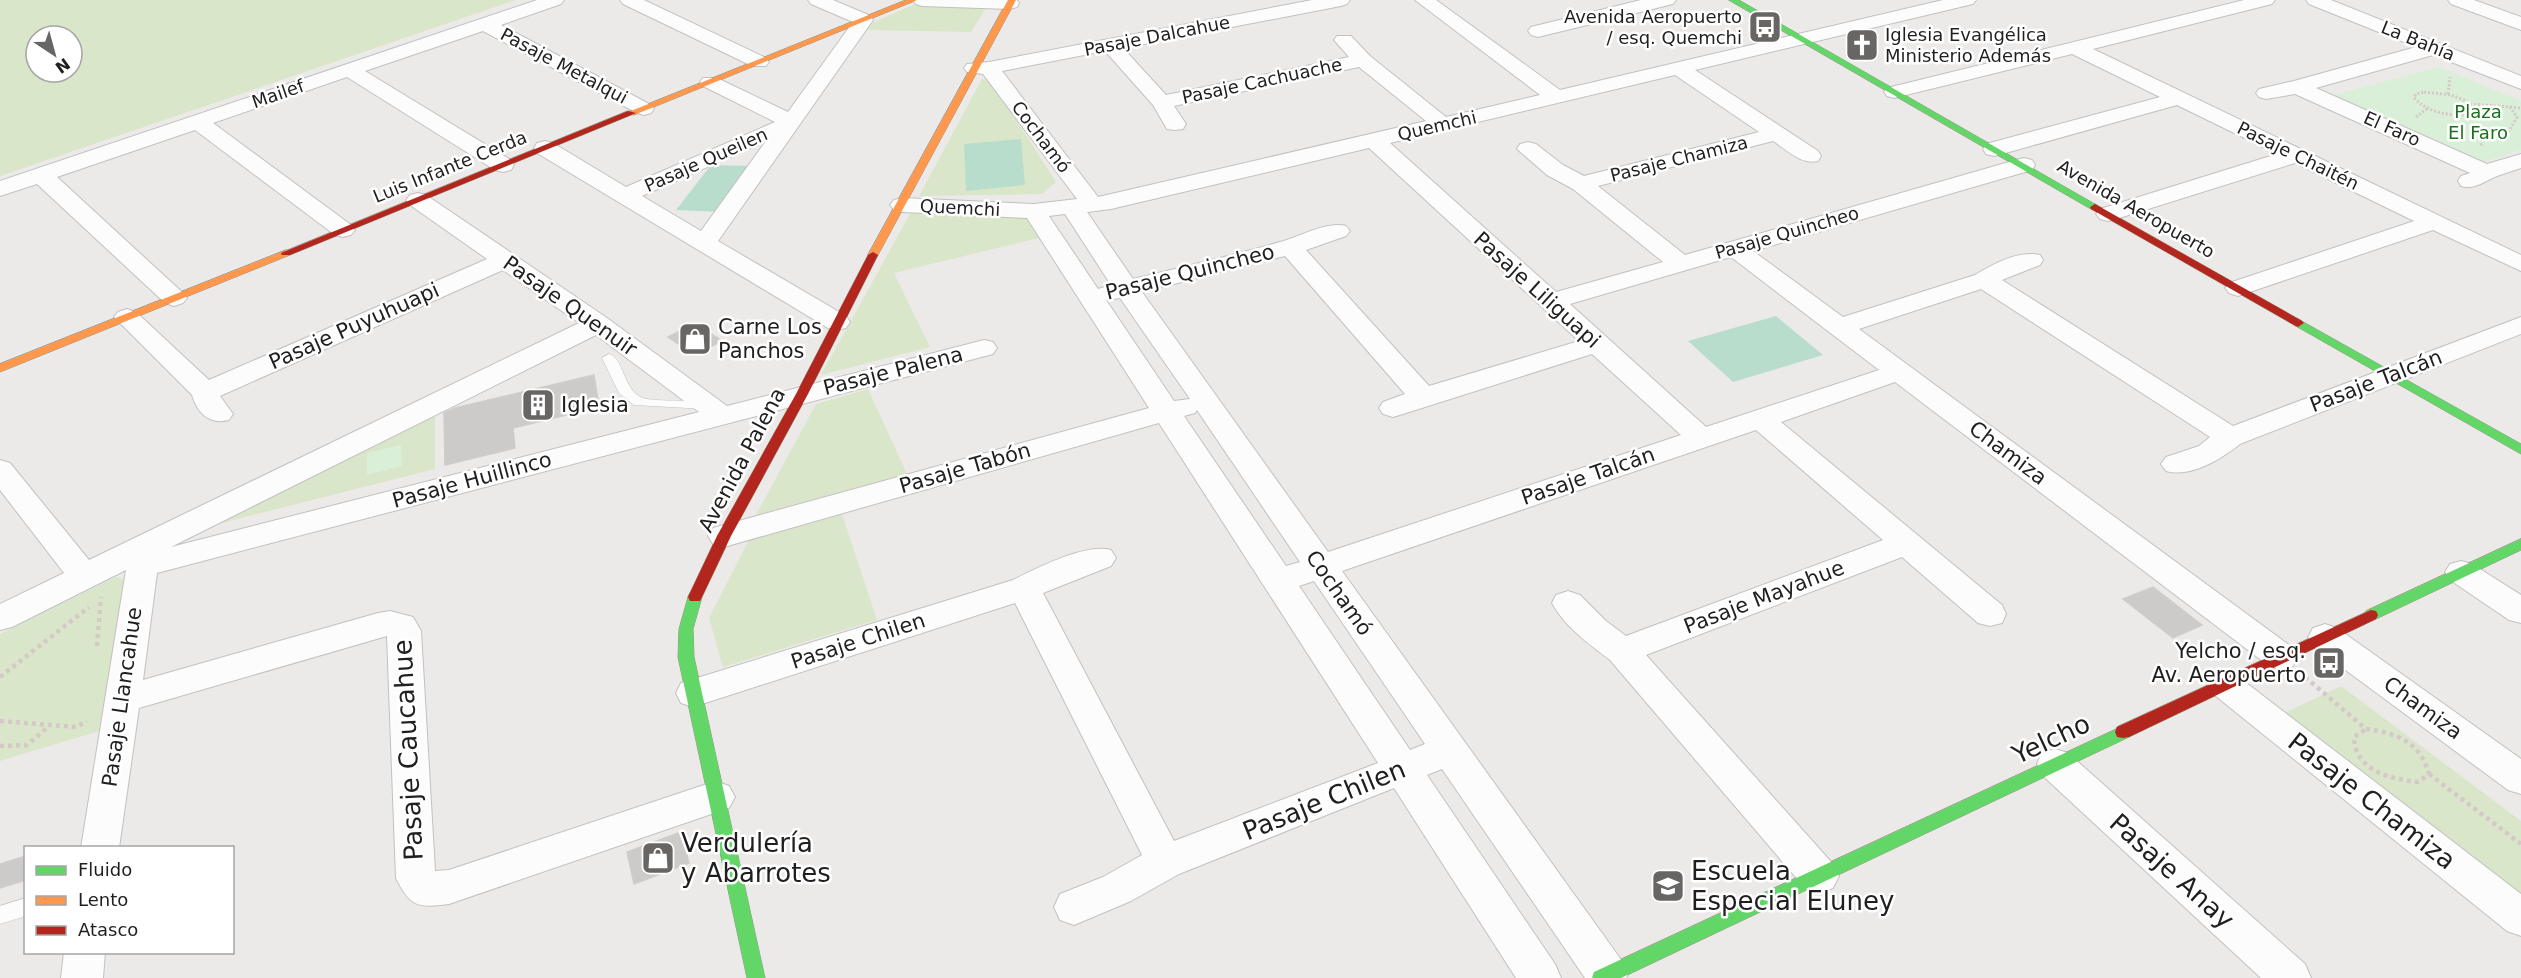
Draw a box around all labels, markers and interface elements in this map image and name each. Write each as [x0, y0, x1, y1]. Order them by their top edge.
place label: Avenida Aeropuerto / esq. Quemchi [1564, 6, 1742, 48]
bus stop icon: Avenida Aeropuerto / esq. Quemchi [1747, 9, 1783, 45]
street label: Pasaje Dalcahue [1082, 11, 1232, 60]
street label: La Bahía [2378, 16, 2458, 65]
street label: Pasaje Metalqui [497, 23, 631, 108]
north arrow [24, 24, 84, 84]
place label: Iglesia Evangélica Ministerio Además [1885, 24, 2051, 66]
church icon: Iglesia Evangélica Ministerio Además [1844, 27, 1880, 63]
street label: Pasaje Cachuache [1180, 53, 1344, 108]
text: N [52, 54, 74, 77]
street label: Mailef [249, 75, 307, 112]
street label: Cochamó [1008, 97, 1075, 177]
park label: Plaza El Faro [2448, 101, 2508, 143]
street label: Quemchi [1395, 106, 1478, 145]
street label: El Faro [2361, 107, 2424, 150]
street label: Pasaje Chaitén [2234, 117, 2363, 194]
street label: Pasaje Queilen [641, 123, 771, 196]
street label: Luis Infante Cerda [370, 126, 530, 207]
street label: Pasaje Chamiza [1608, 131, 1750, 186]
street label: Avenida Aeropuerto [2054, 155, 2219, 262]
street label: Quemchi [919, 195, 1001, 220]
street label: Pasaje Quincheo [1713, 202, 1861, 263]
street label: Pasaje Liliguapi [1469, 227, 1605, 353]
street label: Pasaje Quincheo [1103, 239, 1277, 305]
street label: Pasaje Quenuir [499, 251, 642, 361]
street label: Pasaje Puyuhuapi [265, 278, 443, 374]
place label: Carne Los Panchos [718, 315, 822, 363]
shop icon: Carne Los Panchos [677, 321, 713, 357]
street label: Pasaje Palena [821, 342, 965, 400]
street label: Pasaje Talcán [2307, 345, 2445, 417]
street label: Avenida Palena [694, 384, 790, 536]
building icon: Iglesia [520, 387, 556, 423]
place label: Iglesia [561, 393, 629, 417]
street label: Chamiza [1964, 416, 2052, 490]
street label: Pasaje Tabón [897, 438, 1033, 498]
street label: Pasaje Talcán [1518, 442, 1658, 510]
street label: Pasaje Huillinco [390, 447, 554, 513]
street label: Cochamó [1301, 546, 1377, 640]
street label: Pasaje Mayahue [1681, 555, 1847, 639]
street label: Pasaje Llancahue [97, 605, 147, 789]
street label: Pasaje Chilen [788, 608, 928, 674]
street label: Pasaje Caucahue [387, 639, 429, 861]
place label: Yelcho / esq. Av. Aeropuerto [2152, 639, 2306, 687]
bus stop icon: Yelcho / esq. Av. Aeropuerto [2311, 645, 2347, 681]
street label: Chamiza [2379, 672, 2467, 744]
street label: Yelcho [2006, 708, 2095, 770]
street label: Pasaje Chamiza [2282, 726, 2462, 876]
street label: Pasaje Chilen [1238, 754, 1410, 846]
street label: Pasaje Anay [2104, 807, 2240, 935]
place label: Verdulería y Abarrotes [681, 828, 831, 888]
shop icon: Verdulería y Abarrotes [640, 840, 676, 876]
legend [24, 846, 234, 954]
place label: Escuela Especial Eluney [1691, 856, 1894, 916]
text: Fluido [78, 859, 132, 880]
school or university icon: Escuela Especial Eluney [1650, 868, 1686, 904]
text: Lento [78, 889, 128, 910]
text: Atasco [78, 919, 138, 940]

